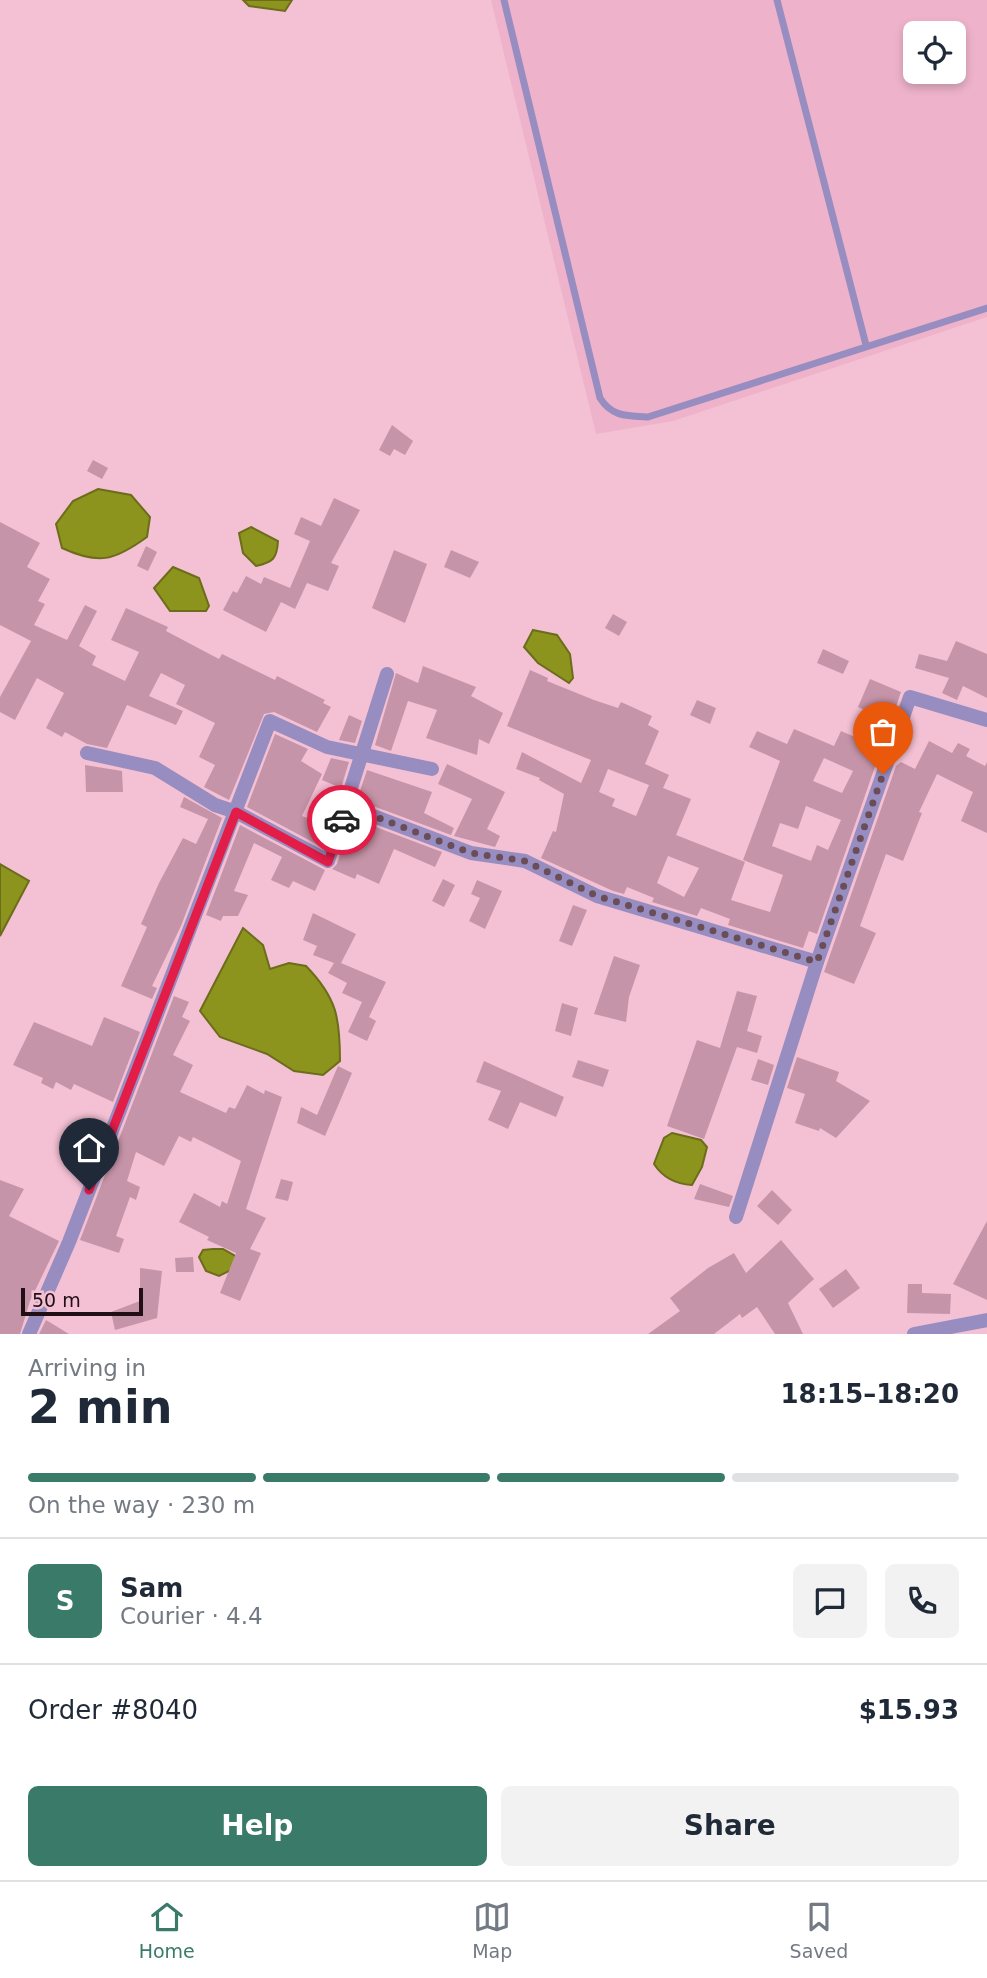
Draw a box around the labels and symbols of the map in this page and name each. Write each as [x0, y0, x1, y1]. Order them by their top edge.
pin [853, 702, 913, 774]
courier [307, 785, 377, 855]
pin [59, 1118, 119, 1190]
scale bar [21, 1285, 144, 1317]

